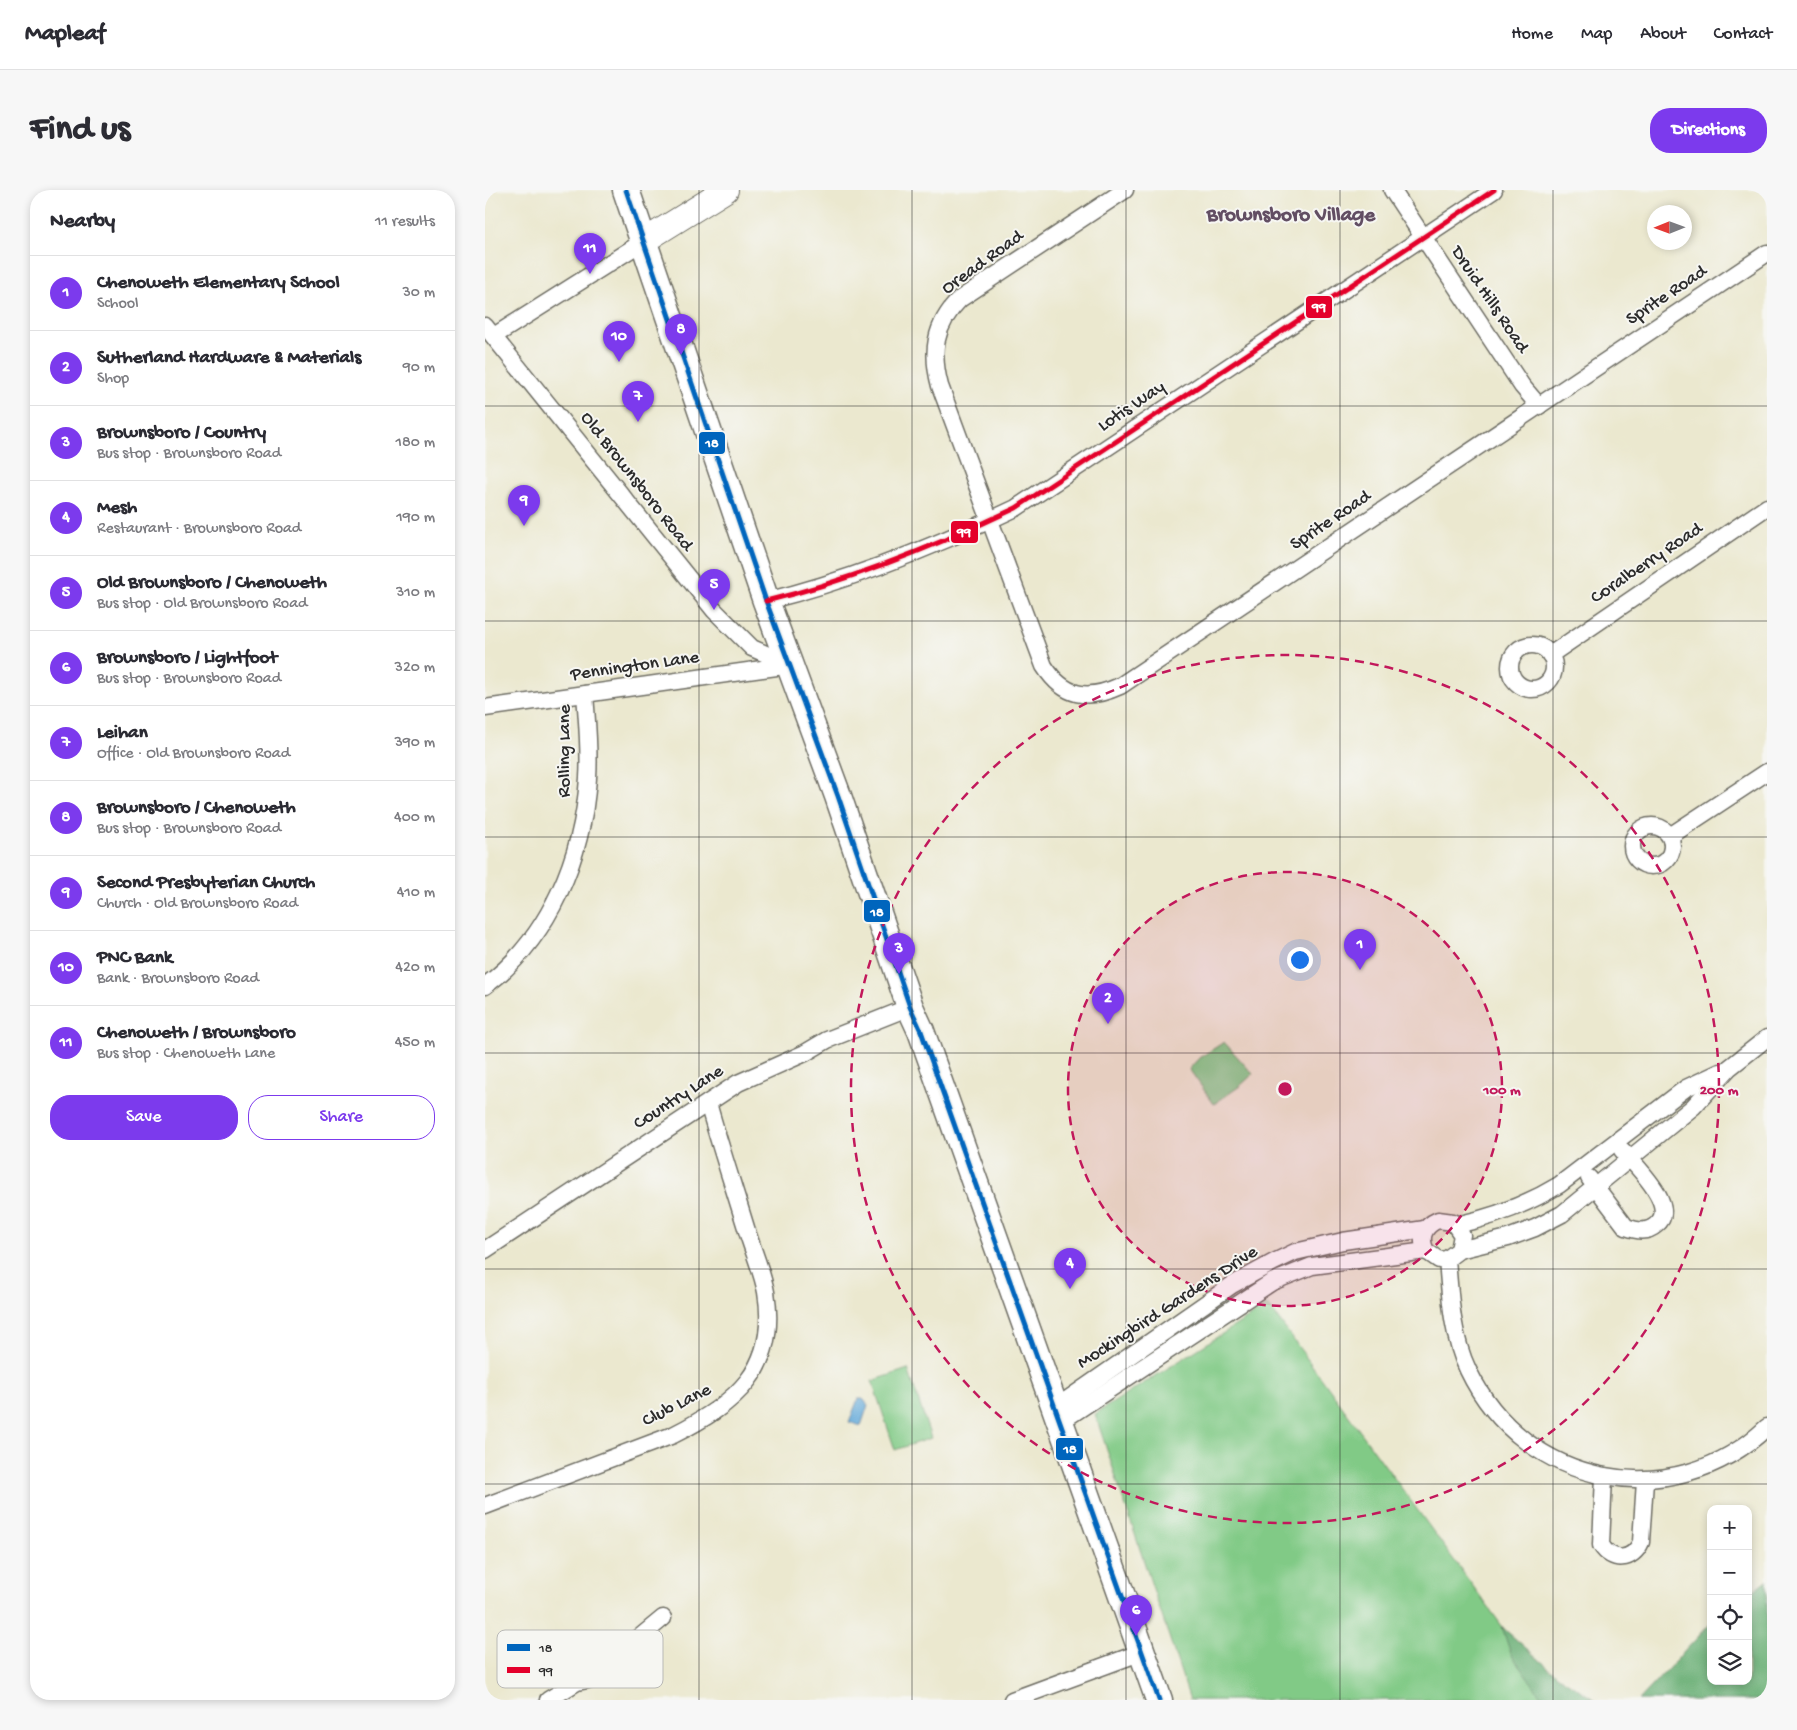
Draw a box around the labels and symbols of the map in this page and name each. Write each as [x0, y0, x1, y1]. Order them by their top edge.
district label: Brownsboro Village [1206, 204, 1376, 229]
north arrow [1647, 205, 1692, 250]
street label: Oread Road [938, 224, 1030, 300]
pin: 11 [574, 233, 606, 274]
street label: Druid Hills Road [1444, 240, 1534, 359]
street label: Sprite Road [1622, 260, 1713, 331]
line badge: 99 [1305, 295, 1333, 319]
text: 99 [1311, 300, 1326, 317]
pin: 8 [665, 314, 697, 355]
pin: 10 [603, 321, 635, 362]
street label: Lotis Way [1094, 376, 1171, 438]
pin: 7 [622, 381, 654, 422]
street label: Old Brownsboro Road [574, 408, 699, 558]
line badge: 18 [698, 431, 726, 455]
text: 18 [704, 436, 719, 453]
pin: 9 [508, 485, 540, 526]
street label: Sprite Road [1286, 485, 1377, 556]
street label: Coralberry Road [1587, 517, 1709, 610]
line badge: 99 [950, 520, 979, 544]
text: 99 [956, 525, 971, 542]
pin: 5 [698, 569, 730, 610]
street label: Pennington Lane [568, 647, 701, 688]
street label: Rolling Lane [554, 704, 577, 797]
line badge: 18 [863, 899, 891, 923]
text: 18 [869, 905, 884, 922]
pin: 1 [1344, 929, 1376, 970]
pin: 3 [883, 933, 915, 974]
your location [1287, 947, 1313, 973]
pin: 2 [1092, 983, 1124, 1024]
street label: Country Lane [630, 1060, 729, 1136]
centre of rings [1276, 1080, 1294, 1098]
text: 100 m [1482, 1082, 1521, 1100]
text: 200 m [1700, 1082, 1739, 1100]
street label: Mockingbird Gardens Drive [1073, 1241, 1263, 1375]
pin: 4 [1054, 1248, 1086, 1289]
street label: Club Lane [639, 1379, 715, 1433]
line badge: 18 [1055, 1437, 1084, 1461]
text: 18 [1062, 1442, 1077, 1459]
pin: 6 [1120, 1595, 1152, 1636]
legend [497, 1630, 663, 1688]
text: 18 [538, 1641, 553, 1658]
text: 99 [538, 1664, 553, 1681]

